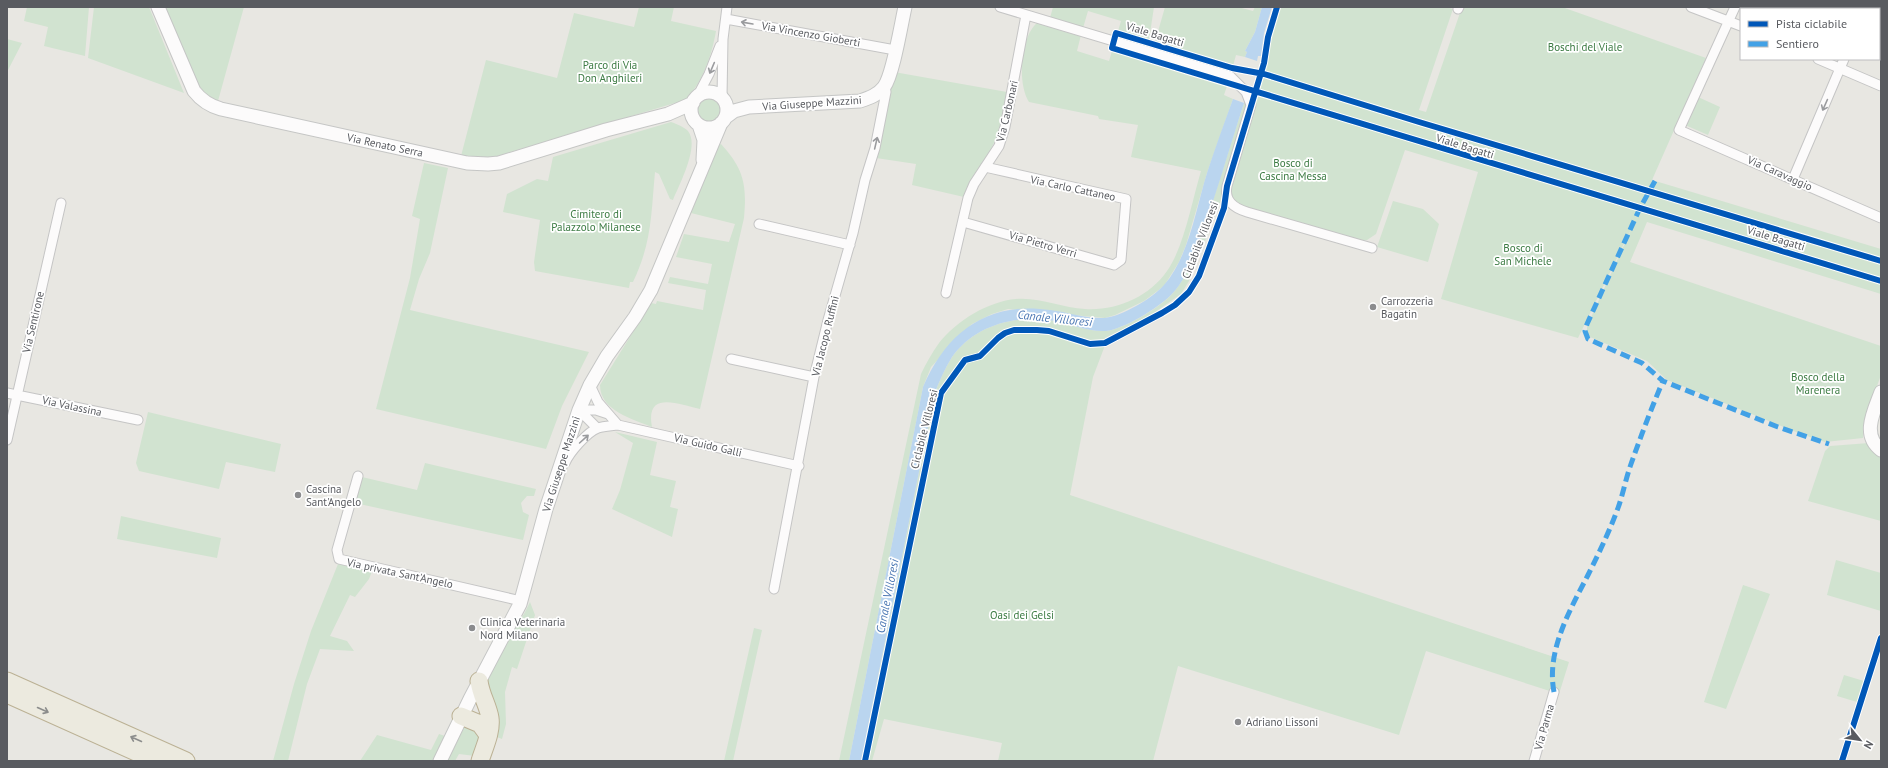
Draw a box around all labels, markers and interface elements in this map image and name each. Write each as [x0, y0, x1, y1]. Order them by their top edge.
legend [1740, 8, 1880, 60]
text: Pista ciclabile [1776, 16, 1847, 31]
one-way arrow [741, 18, 754, 26]
street label: Via Vincenzo Gioberti [759, 18, 862, 50]
street label: Viale Bagatti [1123, 18, 1186, 49]
text: Sentiero [1776, 36, 1819, 51]
park label: Boschi del Viale [1548, 40, 1623, 54]
park label: Parco di Via Don Anghileri [578, 58, 642, 85]
one-way arrow [708, 62, 715, 74]
street label: Via Carbonari [993, 79, 1021, 144]
street label: Via Giuseppe Mazzini [761, 93, 862, 114]
one-way arrow [1821, 98, 1829, 110]
street label: Via Renato Serra [345, 130, 424, 160]
street label: Viale Bagatti [1433, 130, 1496, 161]
one-way arrow [873, 137, 881, 150]
street label: Via Caravaggio [1744, 152, 1815, 194]
park label: Bosco di Cascina Messa [1259, 156, 1327, 183]
street label: Via Carlo Cattaneo [1028, 172, 1117, 204]
street label: Ciclabile Villoresi [1179, 199, 1221, 281]
park label: Cimitero di Palazzolo Milanese [551, 207, 641, 234]
street label: Viale Bagatti [1744, 222, 1807, 253]
street label: Via Pietro Verri [1007, 227, 1079, 260]
park label: Bosco di San Michele [1494, 241, 1552, 268]
street label: Via Sentirone [19, 289, 47, 355]
street label: Via Jacopo Ruffini [808, 294, 842, 379]
place label: Carrozzeria Bagatin [1381, 294, 1433, 321]
marker: Carrozzeria Bagatin [1368, 302, 1378, 312]
water label: Canale Villoresi [1017, 307, 1094, 329]
park label: Bosco della Marenera [1791, 370, 1845, 397]
street label: Ciclabile Villoresi [907, 388, 941, 470]
street label: Via Valassina [40, 393, 103, 419]
street label: Via Giuseppe Mazzini [539, 414, 583, 515]
street label: Via Guido Galli [672, 430, 743, 460]
one-way arrow [579, 434, 589, 444]
place label: Cascina Sant'Angelo [306, 482, 361, 509]
marker: Cascina Sant'Angelo [293, 490, 303, 500]
street label: Via privata Sant'Angelo [345, 555, 455, 591]
water label: Canale Villoresi [872, 557, 902, 634]
park label: Oasi dei Gelsi [990, 608, 1054, 622]
place label: Clinica Veterinaria Nord Milano [480, 615, 565, 642]
marker: Clinica Veterinaria Nord Milano [467, 623, 477, 633]
street label: Via Parma [1531, 703, 1557, 752]
one-way arrow [36, 707, 48, 714]
place label: Adriano Lissoni [1246, 715, 1318, 729]
marker: Adriano Lissoni [1233, 717, 1243, 727]
north arrow [1840, 720, 1880, 760]
one-way arrow [131, 735, 143, 742]
text: N [1861, 738, 1877, 752]

